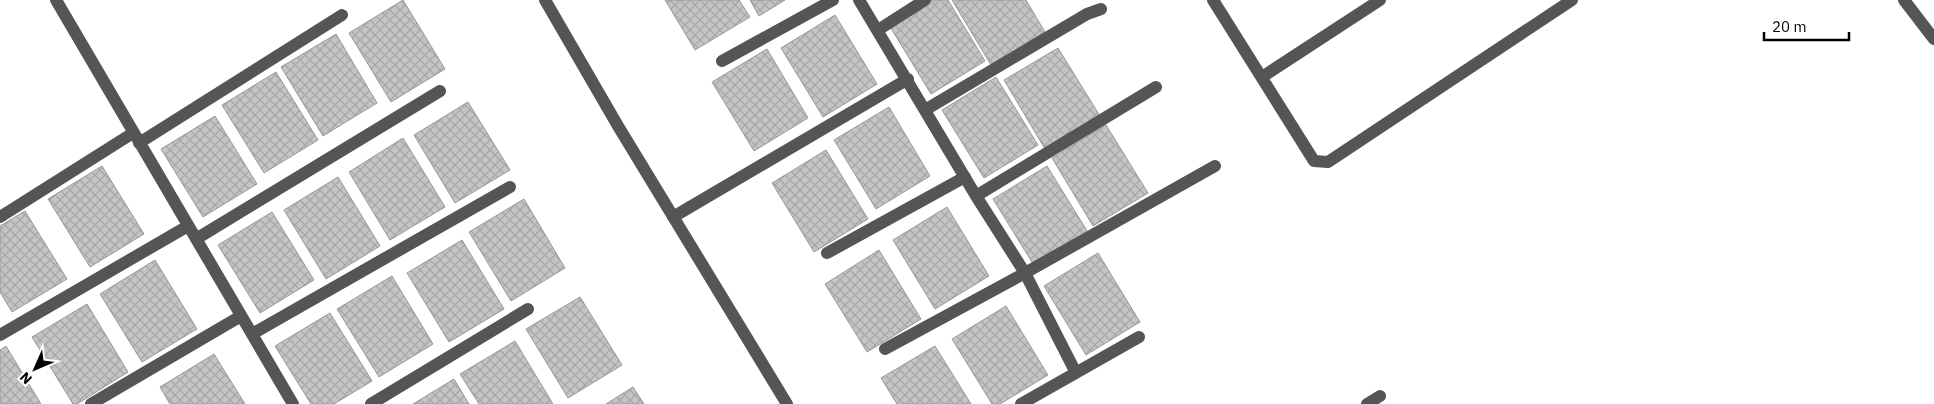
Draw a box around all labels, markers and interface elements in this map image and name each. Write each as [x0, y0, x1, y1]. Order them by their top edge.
scale bar [1764, 10, 1849, 42]
text: 20 m [1772, 17, 1807, 36]
north arrow [10, 344, 60, 394]
text: N [16, 368, 36, 388]

